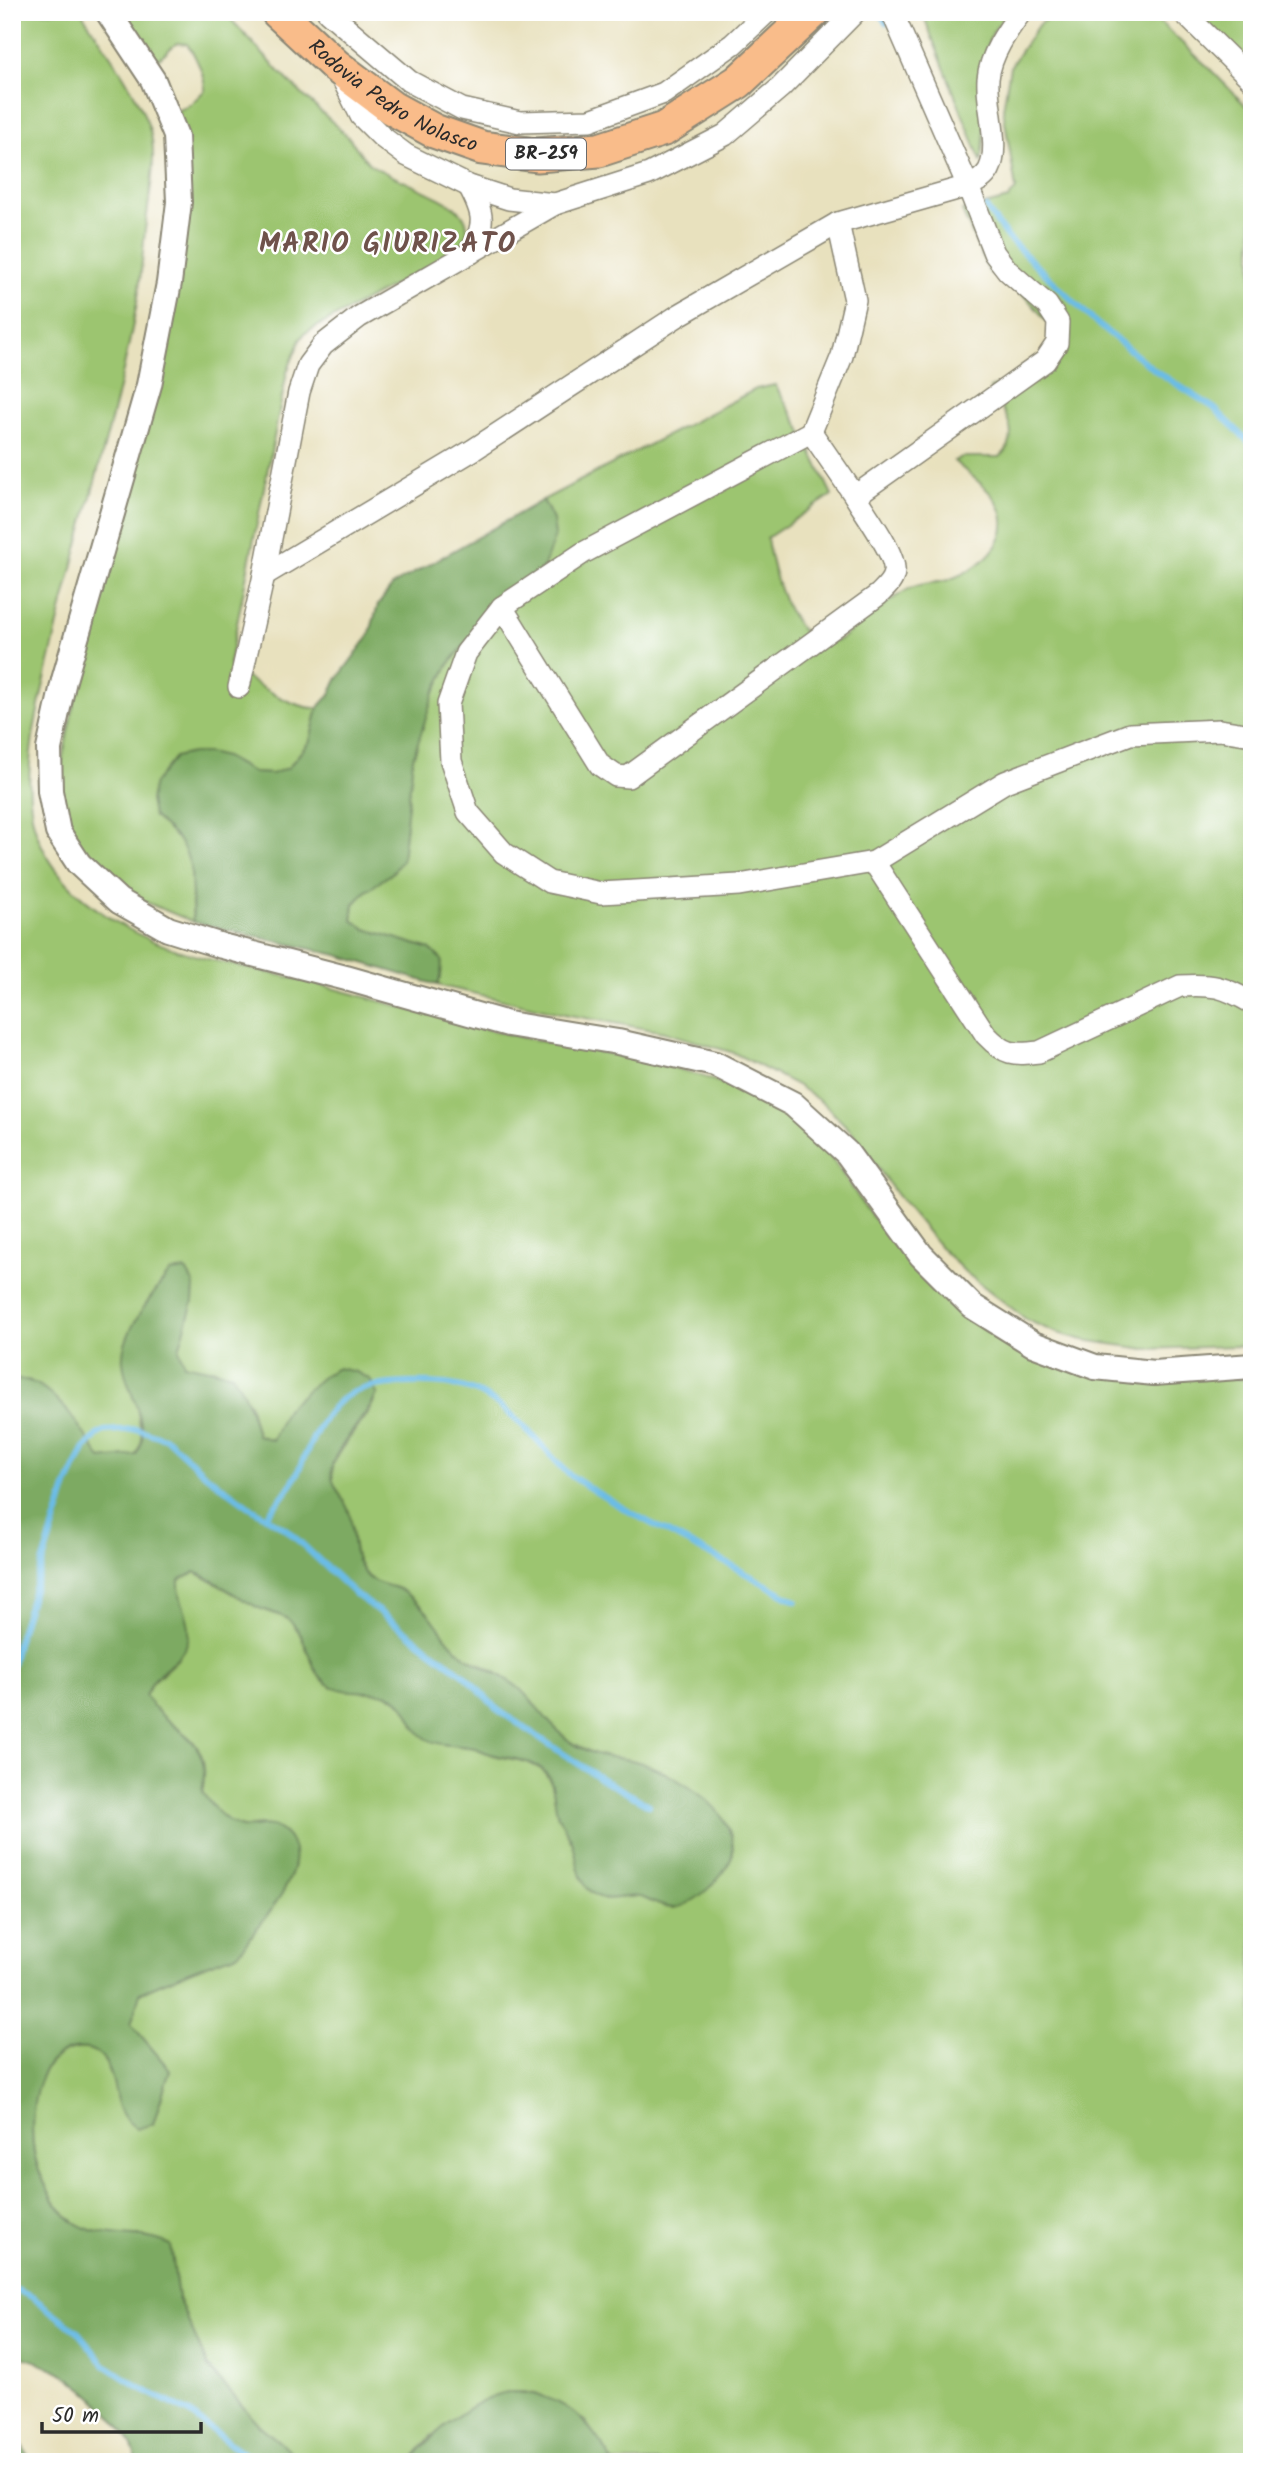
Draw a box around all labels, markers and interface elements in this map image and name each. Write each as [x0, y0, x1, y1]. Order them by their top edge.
street label: Rodovia Pedro Nolasco [300, 31, 482, 162]
road number: BR-259 [506, 138, 586, 170]
district label: MARIO GIURIZATO [259, 222, 517, 267]
scale bar [42, 2390, 201, 2434]
text: 50 m [52, 2400, 99, 2433]

